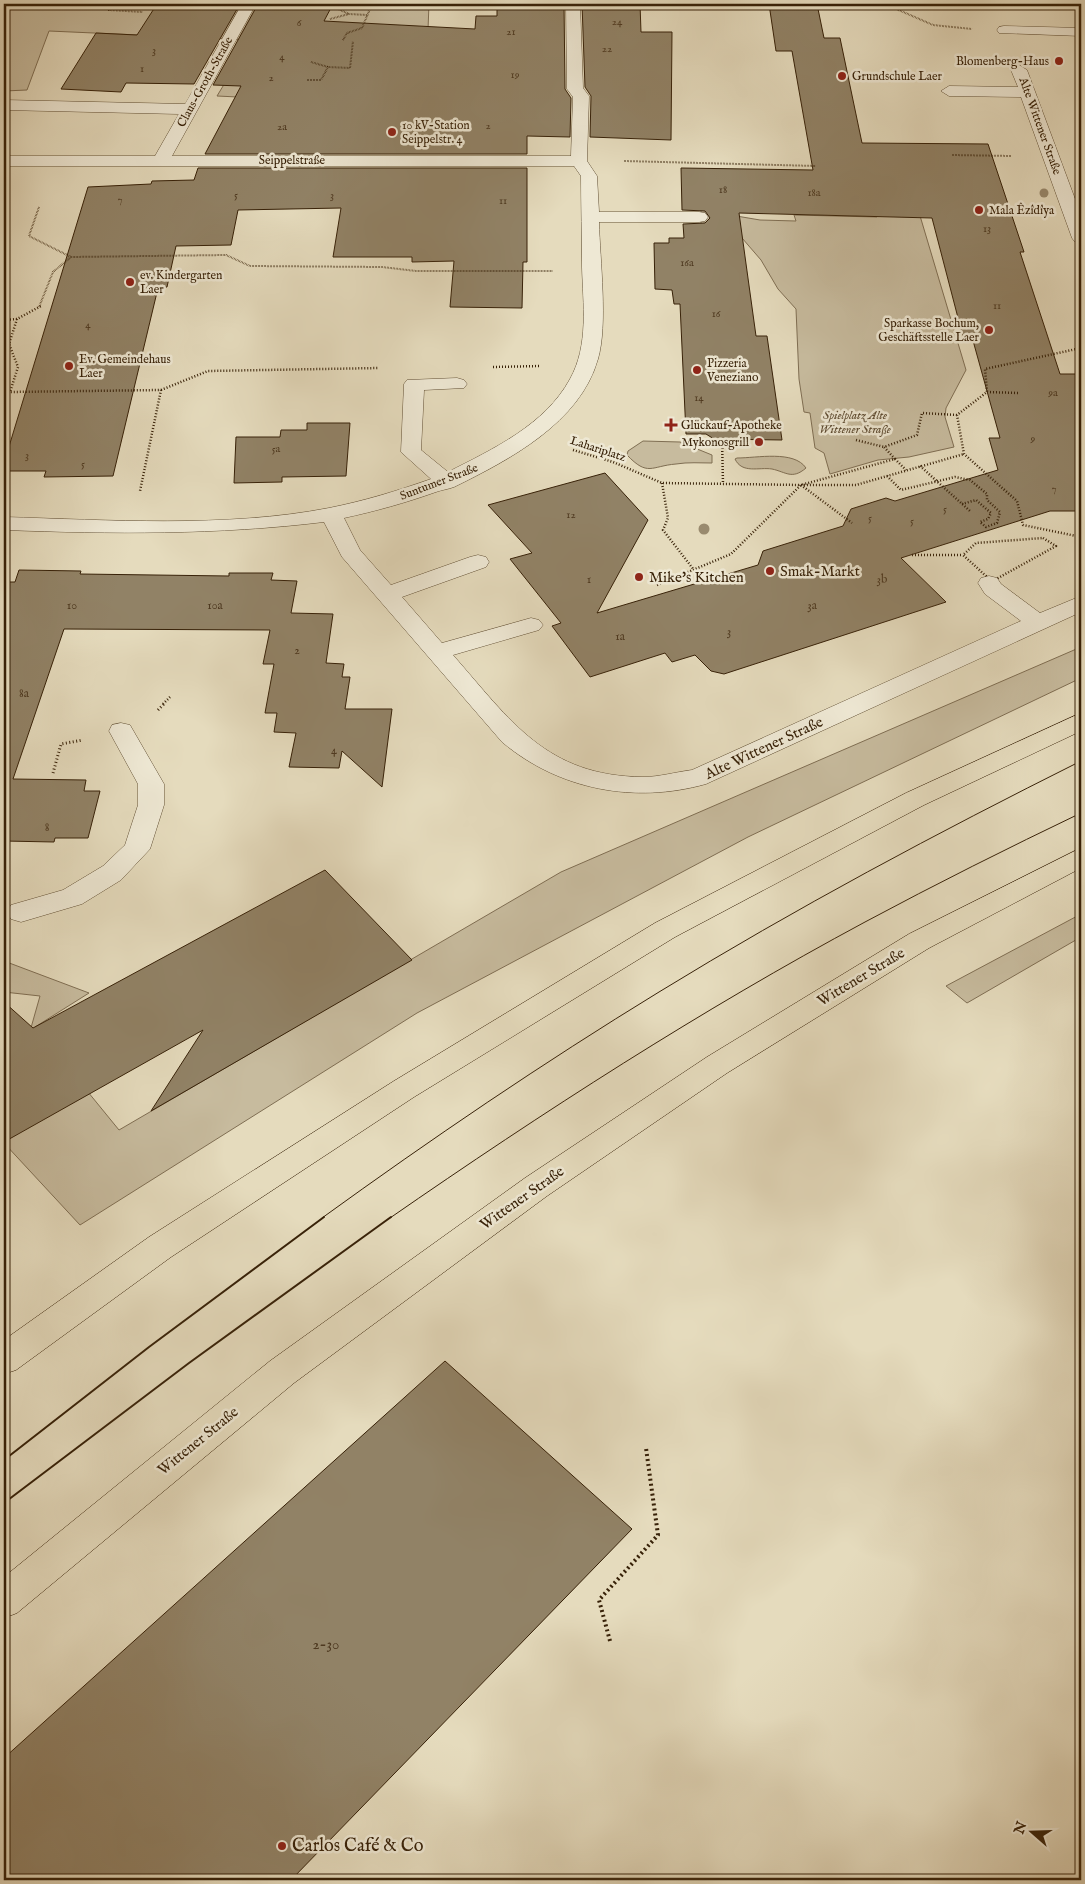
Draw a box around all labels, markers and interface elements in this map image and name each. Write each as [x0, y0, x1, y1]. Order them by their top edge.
house number: 24 [612, 15, 623, 29]
house number: 6 [297, 16, 302, 30]
house number: 21 [506, 25, 516, 39]
street label: Claus-Groth-Straße [174, 34, 236, 130]
house number: 22 [602, 42, 612, 56]
house number: 3 [152, 44, 156, 58]
house number: 4 [279, 50, 285, 64]
place label: Blomenberg-Haus [956, 54, 1049, 69]
marker: Blomenberg-Haus [1053, 55, 1065, 67]
house number: 1 [140, 62, 144, 76]
house number: 19 [511, 68, 520, 82]
place label: Grundschule Laer [852, 69, 942, 84]
marker: Grundschule Laer [836, 70, 848, 82]
house number: 2 [268, 71, 274, 85]
street label: Alte Wittener Straße [1015, 74, 1065, 177]
place label: 10 kV-Station Seippelstr. 4 [402, 118, 470, 148]
house number: 2 [485, 119, 491, 133]
house number: 2a [277, 120, 287, 134]
marker: 10 kV-Station Seippelstr. 4 [386, 126, 398, 138]
street label: Seippelstraße [259, 153, 326, 169]
house number: 18 [719, 183, 727, 197]
house number: 18a [807, 186, 821, 200]
house number: 5 [234, 188, 238, 202]
house number: 3 [330, 189, 334, 203]
house number: 7 [117, 193, 123, 207]
house number: 11 [499, 194, 507, 208]
place label: Mala Êzîdîya [989, 202, 1055, 218]
marker: Mala Êzîdîya [973, 204, 985, 216]
house number: 13 [983, 222, 991, 236]
house number: 16a [680, 256, 694, 270]
place label: ev. Kindergarten Laer [140, 268, 223, 297]
marker: ev. Kindergarten Laer [124, 276, 136, 288]
house number: 11 [993, 299, 1001, 313]
house number: 16 [712, 307, 721, 321]
place label: Sparkasse Bochum, Geschäftsstelle Laer [878, 316, 980, 345]
house number: 4 [85, 318, 91, 332]
marker: Sparkasse Bochum, Geschäftsstelle Laer [983, 324, 995, 336]
place label: Ev. Gemeindehaus Laer [79, 352, 171, 381]
place label: Pizzeria Veneziano [706, 356, 759, 385]
marker: Ev. Gemeindehaus Laer [63, 360, 75, 372]
marker: Pizzeria Veneziano [691, 364, 703, 376]
house number: 9a [1047, 386, 1058, 400]
house number: 14 [694, 391, 704, 405]
park label: Spielplatz Alte Wittener Straße [819, 408, 891, 437]
place label: Glückauf-Apotheke [681, 418, 782, 434]
marker: Glückauf-Apotheke [665, 419, 677, 431]
house number: 9 [1030, 432, 1036, 446]
street label: Lahariplatz [568, 433, 628, 466]
place label: Mykonosgrill [682, 435, 750, 450]
marker: Mykonosgrill [753, 436, 765, 448]
house number: 5a [272, 442, 281, 456]
house number: 3 [25, 449, 29, 463]
house number: 5 [81, 457, 85, 471]
street label: Suntumer Straße [398, 460, 481, 504]
house number: 7 [1051, 482, 1057, 496]
house number: 5 [943, 502, 947, 516]
house number: 12 [566, 508, 576, 522]
house number: 5 [868, 511, 872, 525]
house number: 5 [910, 514, 914, 528]
place label: Smak-Markt [780, 562, 860, 581]
marker: Smak-Markt [764, 565, 776, 577]
place label: Mike's Kitchen [649, 568, 744, 587]
marker: Mike's Kitchen [633, 571, 645, 583]
house number: 1 [587, 572, 591, 587]
house number: 3b [877, 572, 887, 587]
house number: 10 [67, 598, 77, 613]
house number: 10a [207, 598, 224, 613]
house number: 3a [807, 598, 818, 613]
house number: 3 [727, 624, 731, 639]
house number: 1a [615, 629, 626, 644]
house number: 2 [294, 643, 300, 658]
house number: 8a [19, 686, 30, 701]
street label: Alte Wittener Straße [701, 712, 826, 784]
house number: 4 [331, 743, 337, 758]
house number: 8 [45, 820, 50, 835]
street label: Wittener Straße [814, 943, 908, 1011]
street label: Wittener Straße [476, 1162, 568, 1234]
street label: Wittener Straße [154, 1403, 242, 1479]
house number: 2-30 [313, 1635, 339, 1654]
north arrow [1008, 1806, 1058, 1856]
text: N [1010, 1819, 1031, 1838]
place label: Carlos Café & Co [292, 1835, 424, 1858]
marker: Carlos Café & Co [276, 1840, 288, 1852]

